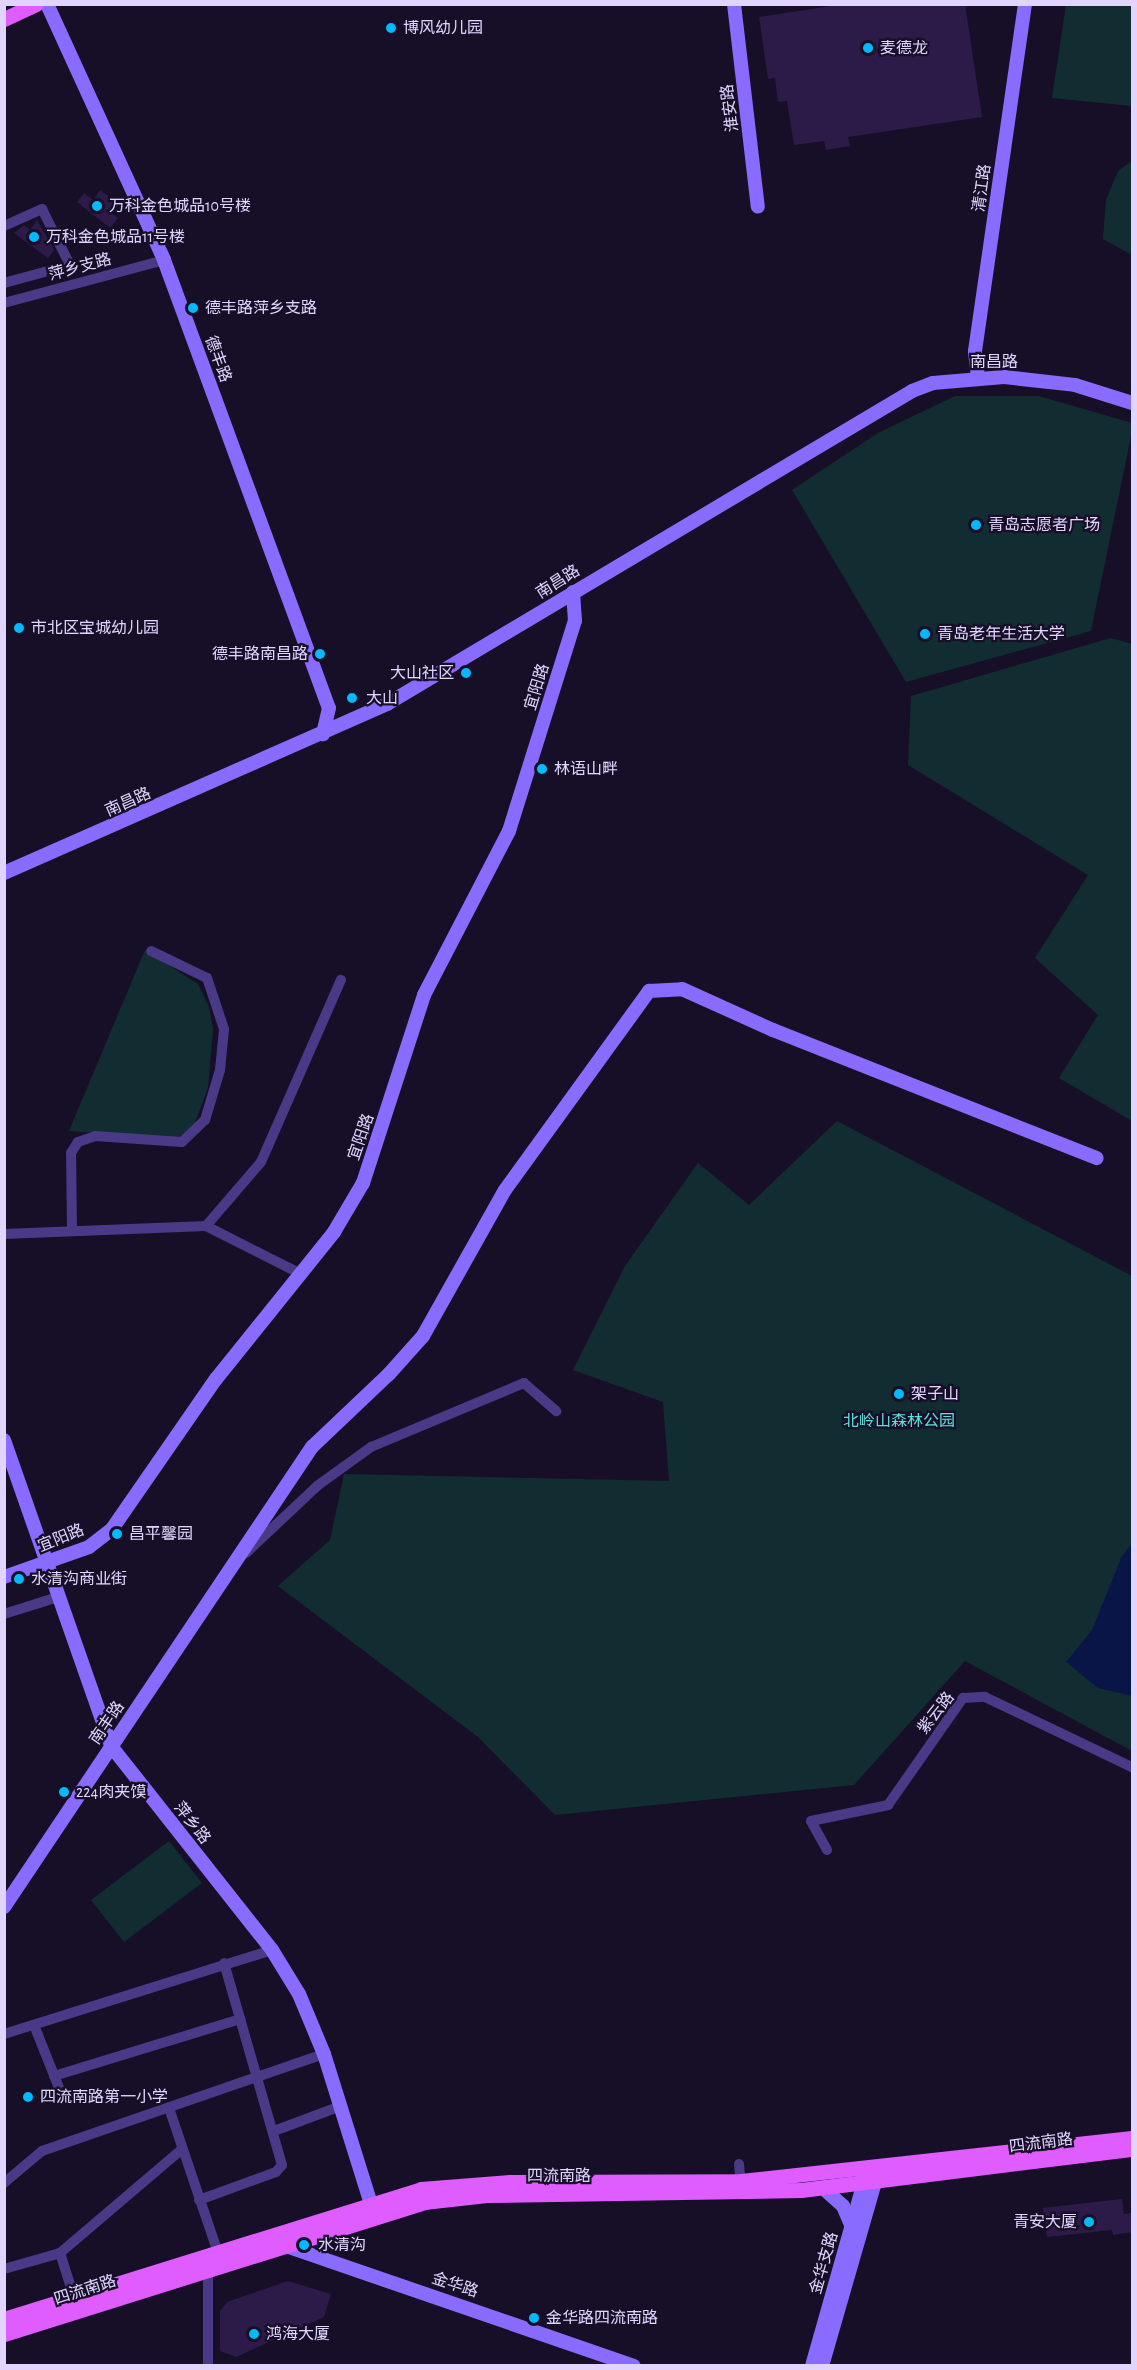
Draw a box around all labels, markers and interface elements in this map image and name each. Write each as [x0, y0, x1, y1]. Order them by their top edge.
place label: 博风幼儿园 [403, 18, 483, 38]
marker: 博风幼儿园 [384, 21, 398, 35]
place label: 麦德龙 [880, 38, 928, 58]
marker: 麦德龙 [861, 41, 875, 55]
street label: 淮安路 [718, 83, 742, 133]
street label: 清江路 [969, 163, 995, 213]
place label: 万科金色城品10号楼 [109, 196, 251, 216]
marker: 万科金色城品10号楼 [90, 199, 104, 213]
place label: 万科金色城品11号楼 [46, 227, 185, 247]
marker: 万科金色城品11号楼 [27, 230, 41, 244]
street label: 萍乡支路 [47, 249, 113, 285]
place label: 德丰路萍乡支路 [205, 298, 317, 318]
marker: 德丰路萍乡支路 [186, 301, 200, 315]
street label: 德丰路 [201, 333, 235, 385]
street label: 南昌路 [970, 352, 1018, 372]
place label: 青岛志愿者广场 [988, 515, 1100, 535]
marker: 青岛志愿者广场 [969, 518, 983, 532]
street label: 南昌路 [533, 561, 583, 603]
place label: 市北区宝城幼儿园 [31, 618, 159, 638]
marker: 市北区宝城幼儿园 [12, 621, 26, 635]
place label: 青岛老年生活大学 [937, 624, 1065, 644]
marker: 青岛老年生活大学 [918, 627, 932, 641]
place label: 德丰路南昌路 [212, 644, 308, 664]
marker: 德丰路南昌路 [313, 647, 327, 661]
street label: 宜阳路 [521, 661, 553, 713]
place label: 大山社区 [390, 663, 454, 683]
marker: 大山社区 [459, 666, 473, 680]
place label: 大山 [366, 688, 398, 708]
marker: 大山 [343, 689, 361, 707]
place label: 林语山畔 [554, 759, 618, 779]
marker: 林语山畔 [535, 762, 549, 776]
street label: 南昌路 [102, 783, 154, 821]
street label: 宜阳路 [344, 1111, 378, 1163]
place label: 架子山 [911, 1384, 959, 1404]
marker: 架子山 [892, 1387, 906, 1401]
park label: 北岭山森林公园 [843, 1411, 955, 1431]
street label: 宜阳路 [35, 1520, 87, 1556]
place label: 昌平馨园 [129, 1524, 193, 1544]
marker: 昌平馨园 [110, 1527, 124, 1541]
place label: 水清沟商业街 [31, 1569, 127, 1589]
marker: 水清沟商业街 [12, 1572, 26, 1586]
street label: 紫云路 [914, 1688, 958, 1738]
street label: 南丰路 [86, 1698, 128, 1748]
place label: 224肉夹馍 [76, 1782, 146, 1802]
marker: 224肉夹馍 [57, 1785, 71, 1799]
street label: 萍乡路 [170, 1798, 214, 1848]
place label: 四流南路第一小学 [40, 2087, 168, 2107]
marker: 四流南路第一小学 [21, 2090, 35, 2104]
street label: 四流南路 [1008, 2130, 1074, 2156]
street label: 四流南路 [527, 2166, 591, 2186]
place label: 青安大厦 [1013, 2212, 1077, 2232]
marker: 青安大厦 [1082, 2215, 1096, 2229]
street label: 金华支路 [806, 2230, 842, 2296]
place label: 水清沟 [318, 2235, 366, 2255]
marker: 水清沟 [295, 2236, 313, 2254]
street label: 金华路 [429, 2268, 481, 2302]
street label: 四流南路 [52, 2271, 118, 2309]
place label: 金华路四流南路 [546, 2308, 658, 2328]
marker: 金华路四流南路 [527, 2311, 541, 2325]
place label: 鸿海大厦 [266, 2324, 330, 2344]
marker: 鸿海大厦 [247, 2327, 261, 2341]

